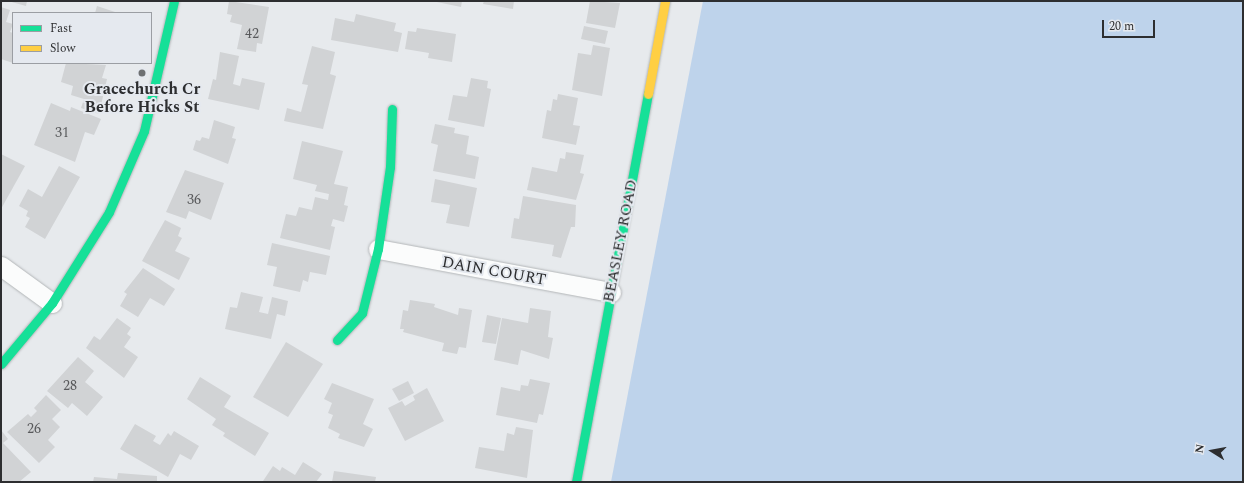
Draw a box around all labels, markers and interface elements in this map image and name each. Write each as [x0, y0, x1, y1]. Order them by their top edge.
legend [12, 12, 152, 64]
scale bar [1104, 12, 1157, 38]
text: 20 m [1109, 17, 1134, 36]
text: Fast [50, 19, 72, 38]
house number: 42 [245, 26, 259, 42]
text: Slow [50, 39, 75, 58]
marker: Gracechurch Cr Before Hicks St [137, 68, 147, 78]
place label: Gracechurch Cr Before Hicks St [84, 79, 200, 117]
house number: 31 [55, 125, 69, 141]
street label: BEASLEY ROAD [599, 178, 641, 304]
house number: 36 [187, 192, 201, 208]
street label: DAIN COURT [440, 252, 548, 290]
house number: 28 [63, 378, 77, 394]
house number: 26 [27, 421, 41, 437]
north arrow [1192, 431, 1232, 471]
text: N [1191, 443, 1209, 455]

